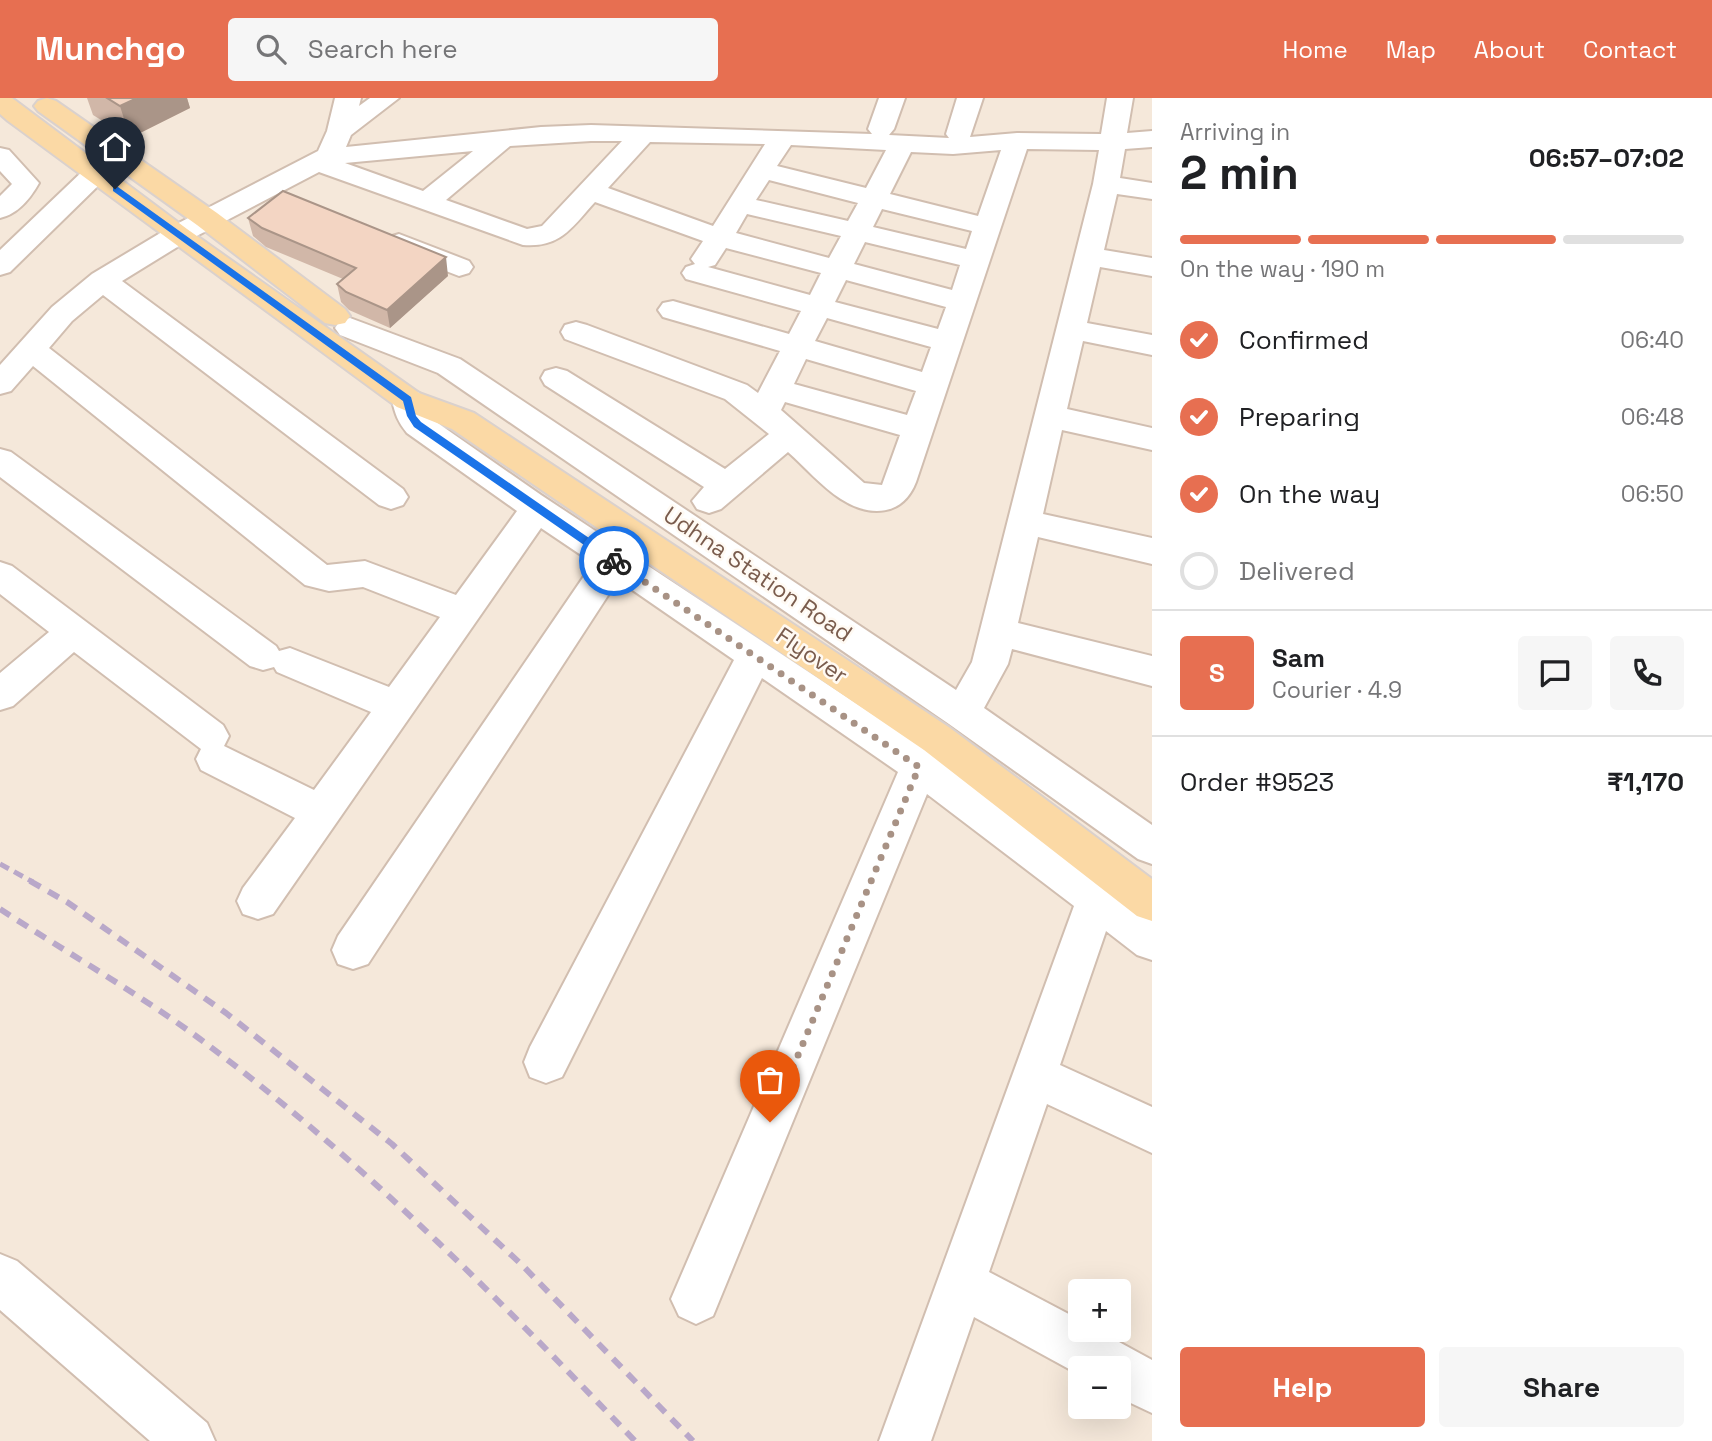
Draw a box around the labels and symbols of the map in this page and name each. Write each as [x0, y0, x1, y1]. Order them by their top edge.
pin [85, 117, 145, 189]
street label: Udhna Station Road [658, 500, 858, 648]
courier [579, 526, 649, 596]
street label: Flyover [770, 620, 854, 690]
pin [740, 1050, 800, 1122]

